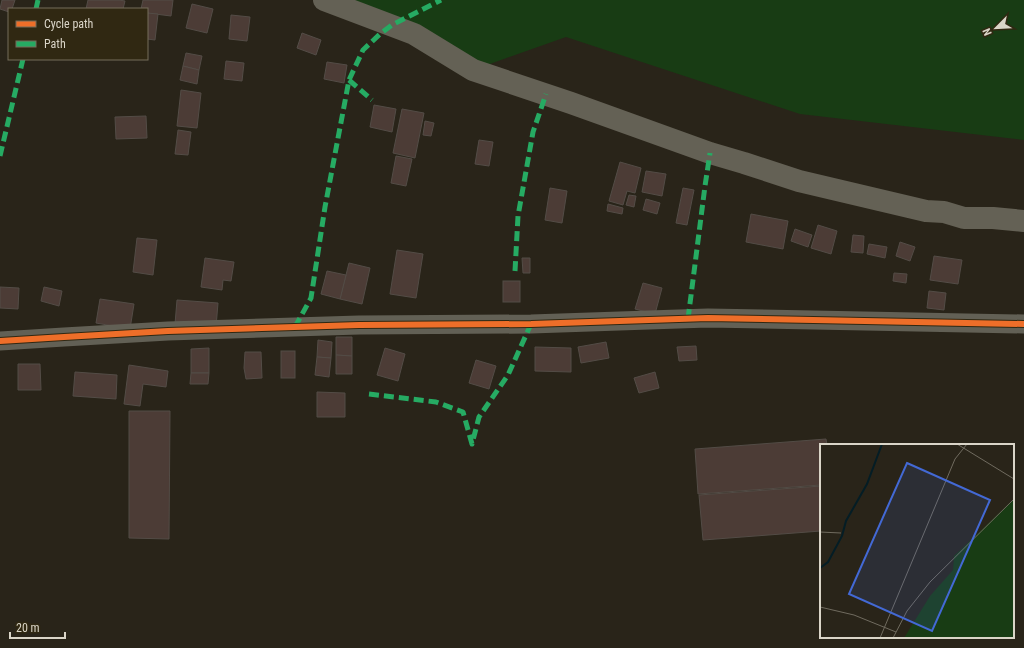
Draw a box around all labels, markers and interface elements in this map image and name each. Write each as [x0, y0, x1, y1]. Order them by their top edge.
legend [8, 8, 148, 60]
north arrow [976, 8, 1016, 48]
text: Cycle path [44, 17, 94, 31]
text: N [980, 26, 995, 38]
text: Path [44, 37, 66, 51]
inset map [820, 444, 1014, 638]
scale bar [10, 614, 65, 640]
text: 20 m [16, 621, 40, 635]

